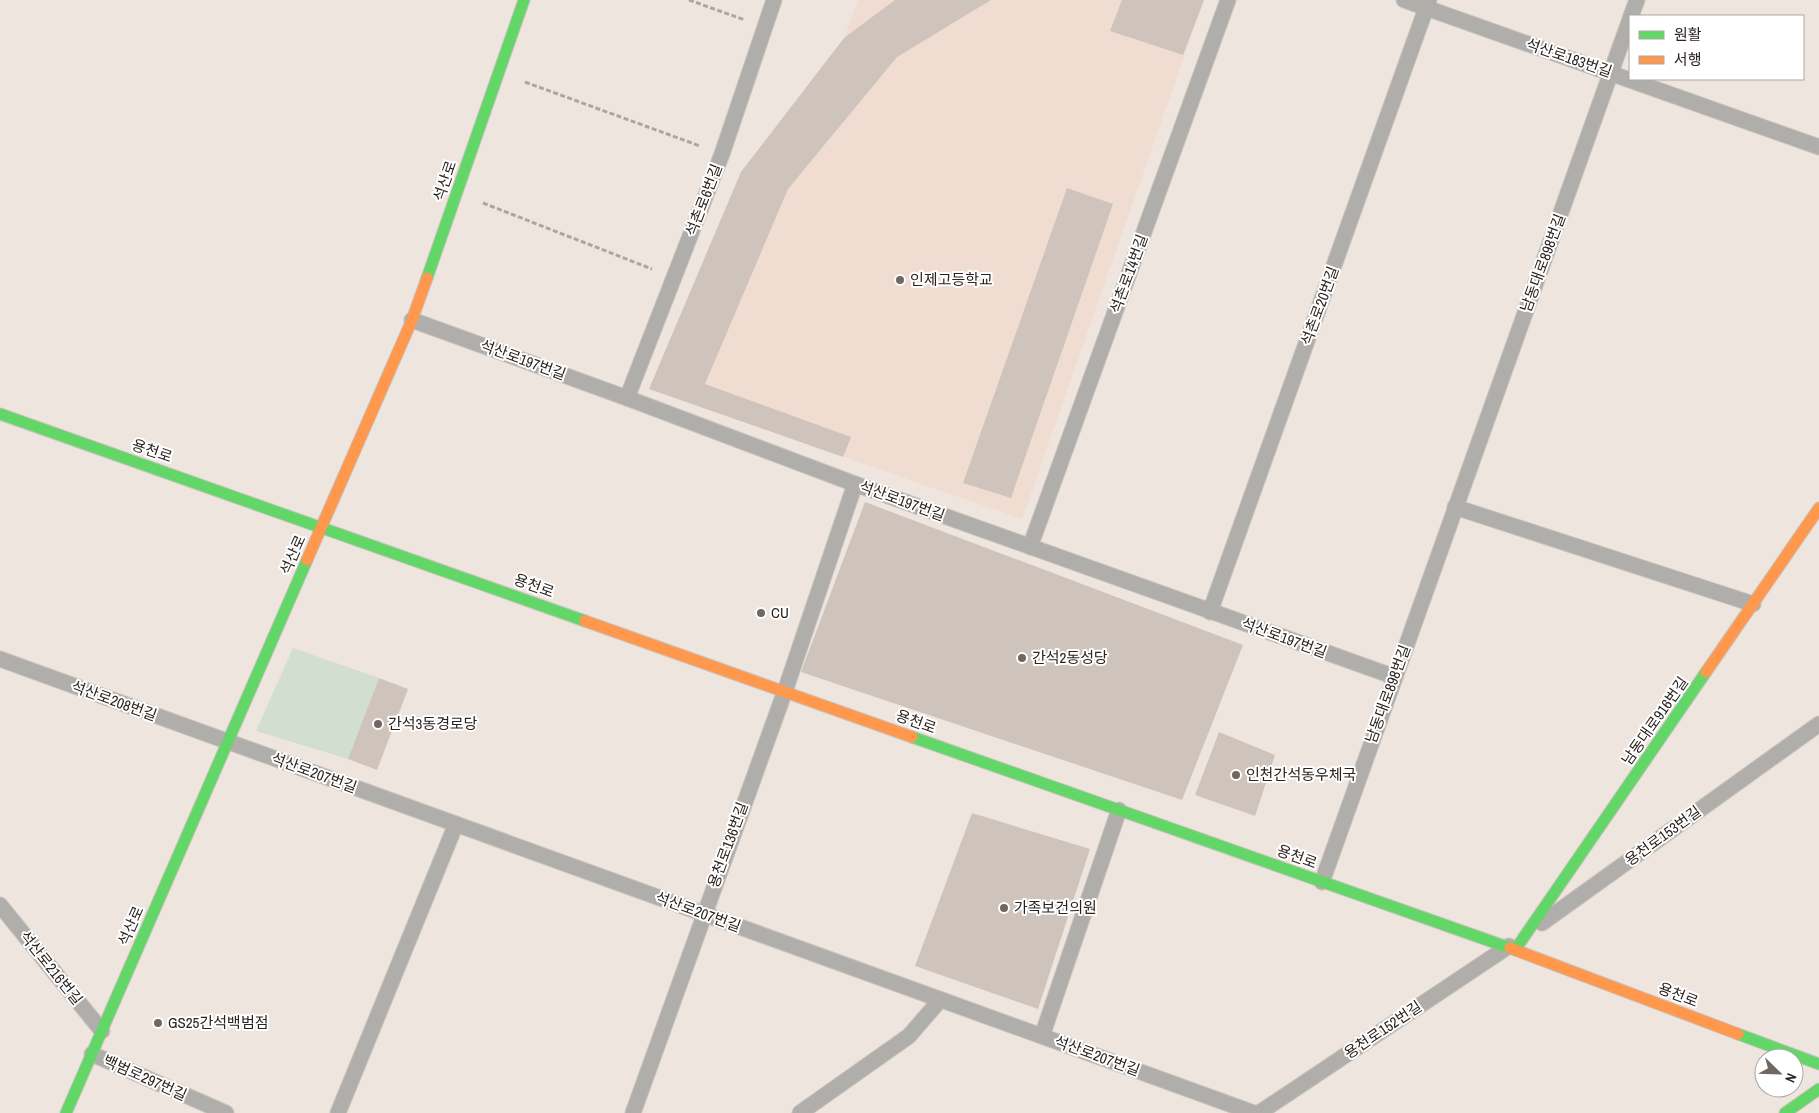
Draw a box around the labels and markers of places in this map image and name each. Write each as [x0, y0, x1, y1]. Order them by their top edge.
place label: 인제고등학교 [910, 269, 993, 290]
marker: 인제고등학교 [894, 274, 906, 286]
place label: CU [771, 602, 789, 623]
marker: CU [755, 607, 767, 619]
place label: 간석2동성당 [1032, 647, 1108, 668]
marker: 간석2동성당 [1016, 652, 1028, 664]
place label: 간석3동경로당 [388, 713, 478, 734]
marker: 간석3동경로당 [372, 718, 384, 730]
place label: 인천간석동우체국 [1246, 764, 1356, 785]
marker: 인천간석동우체국 [1230, 769, 1242, 781]
place label: 가족보건의원 [1014, 897, 1097, 918]
marker: 가족보건의원 [998, 902, 1010, 914]
place label: GS25간석백범점 [168, 1012, 268, 1033]
marker: GS25간석백범점 [152, 1017, 164, 1029]

